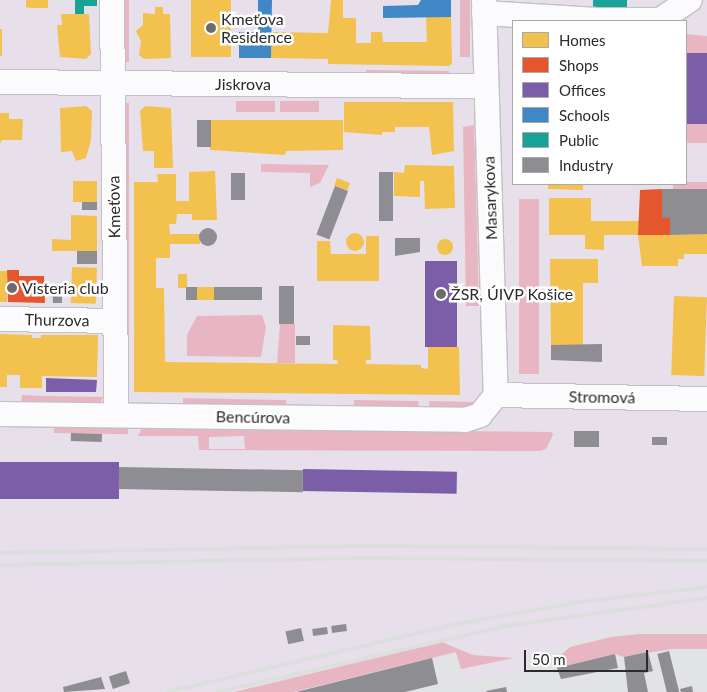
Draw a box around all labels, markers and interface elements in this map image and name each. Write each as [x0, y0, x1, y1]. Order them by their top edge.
place label: Kmeťova Residence [221, 9, 292, 47]
legend [512, 20, 687, 185]
marker: Kmeťova Residence [205, 22, 217, 34]
text: Homes [559, 31, 605, 49]
text: Shops [559, 56, 599, 74]
street label: Jiskrova [215, 74, 271, 94]
text: Offices [559, 81, 606, 99]
text: Schools [559, 106, 610, 124]
text: Public [559, 131, 599, 149]
street label: Masarykova [479, 156, 501, 240]
text: Industry [559, 156, 613, 174]
street label: Kmeťova [104, 175, 124, 239]
place label: Visteria club [22, 278, 109, 298]
marker: Visteria club [6, 282, 18, 294]
place label: ŽSR, ÚIVP Košice [451, 284, 574, 304]
marker: ŽSR, ÚIVP Košice [435, 288, 447, 300]
street label: Thurzova [24, 310, 90, 330]
street label: Stromová [569, 387, 635, 407]
street label: Bencúrova [216, 407, 290, 427]
scale bar [527, 640, 651, 672]
text: 50 m [532, 650, 566, 668]

